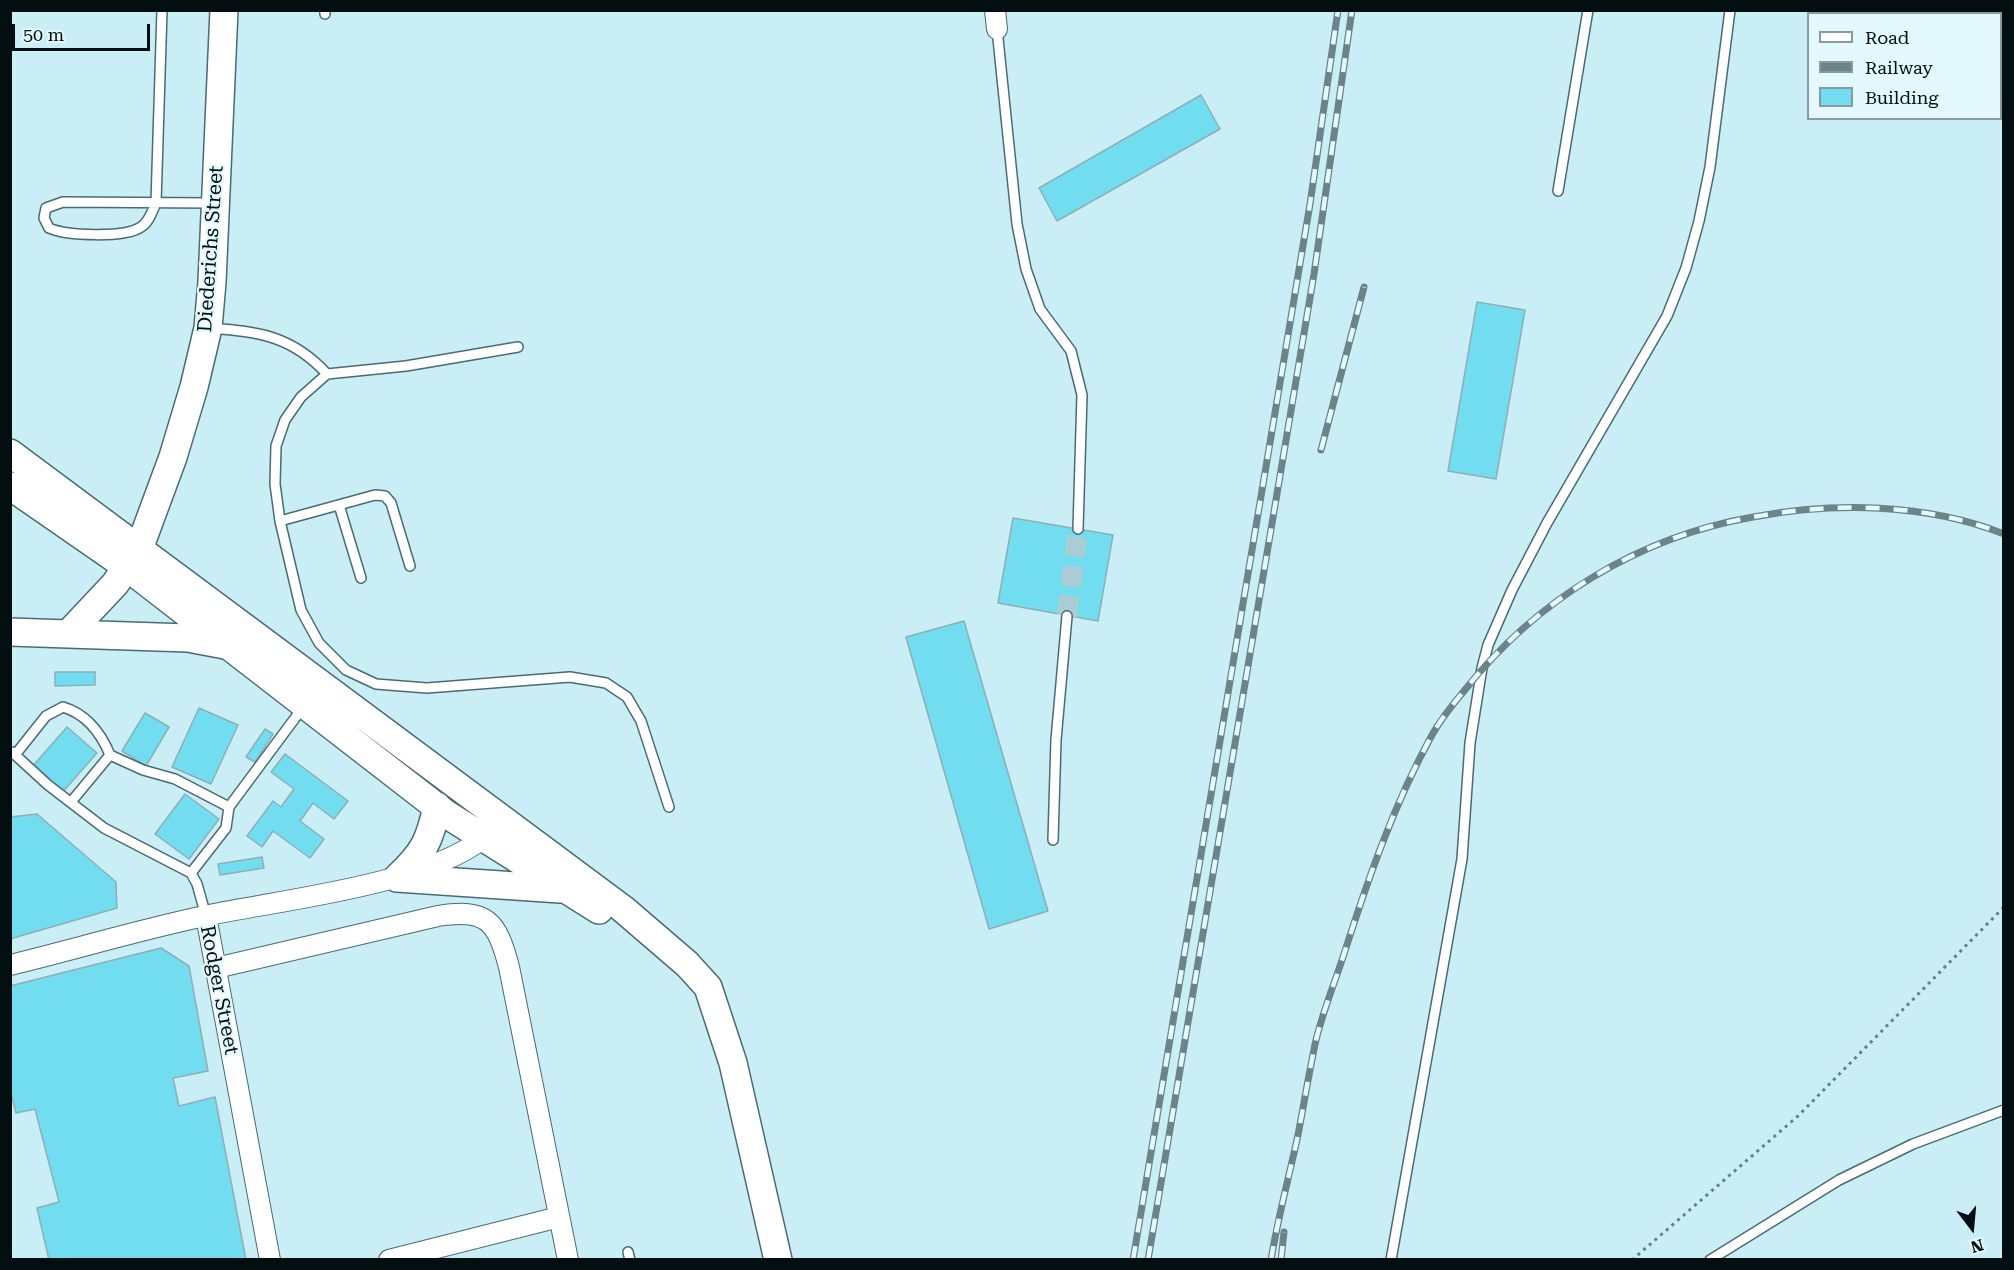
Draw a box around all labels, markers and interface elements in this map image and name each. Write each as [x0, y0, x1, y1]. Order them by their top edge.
scale bar [15, 12, 153, 50]
legend [1807, 12, 2002, 120]
text: 50 m [23, 24, 64, 45]
text: Road [1865, 27, 1909, 48]
text: Railway [1865, 57, 1933, 78]
text: Building [1865, 87, 1939, 108]
street label: Diederichs Street [193, 165, 229, 333]
street label: Rodger Street [195, 923, 243, 1057]
north arrow [1942, 1198, 2002, 1258]
text: N [1969, 1235, 1986, 1257]

